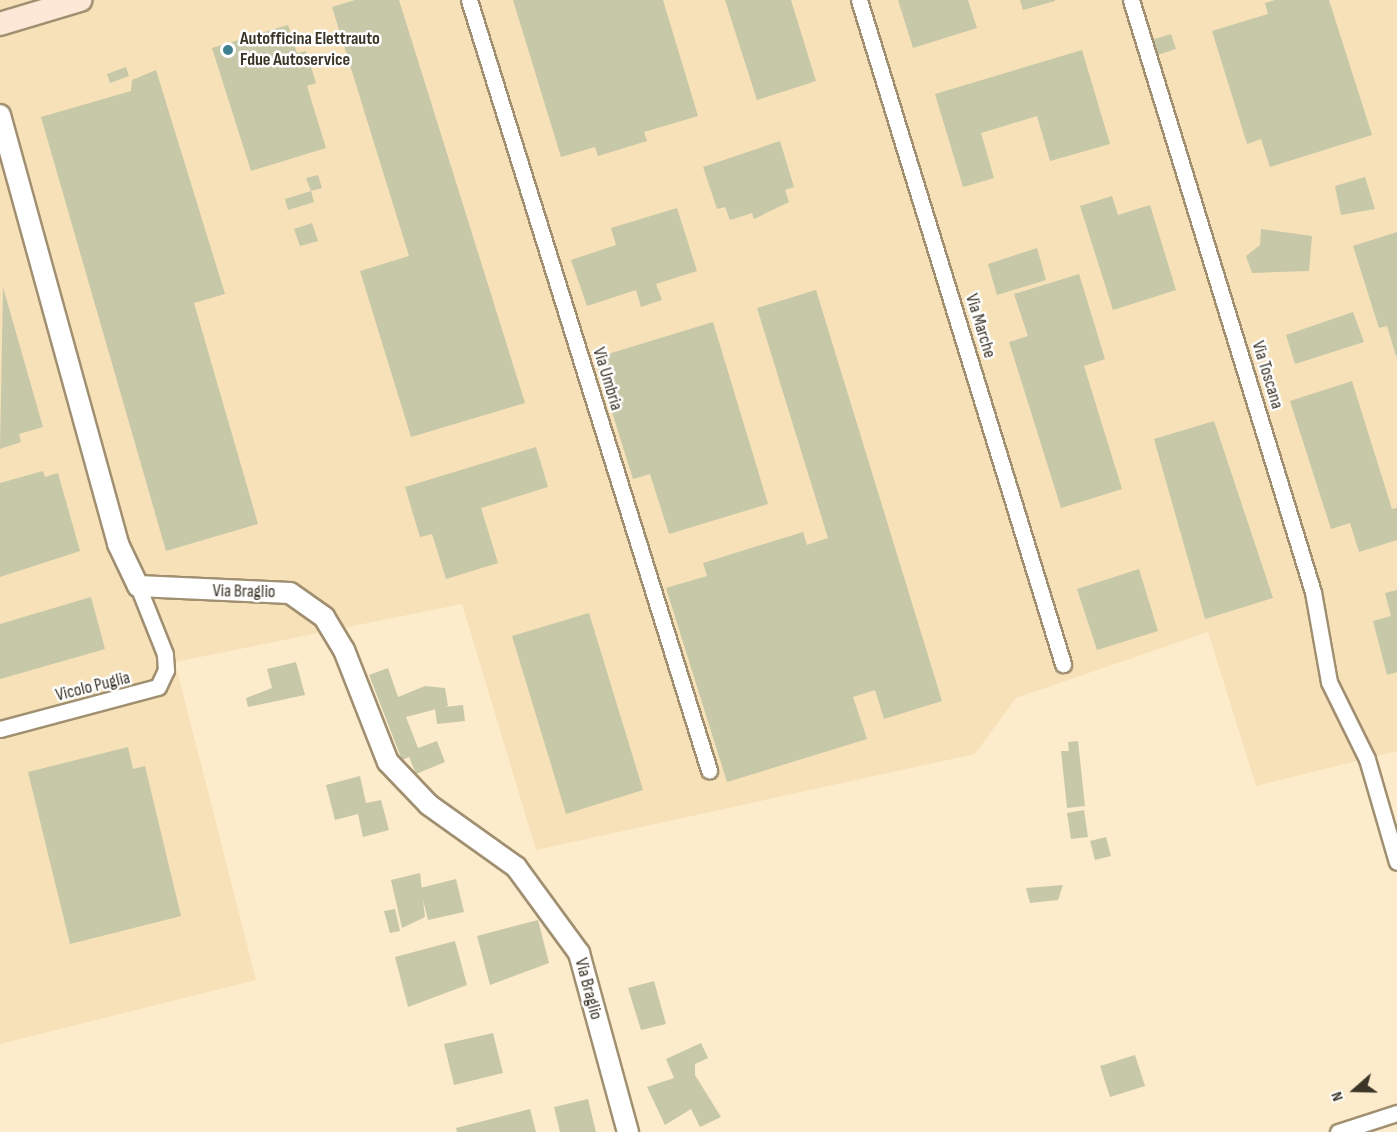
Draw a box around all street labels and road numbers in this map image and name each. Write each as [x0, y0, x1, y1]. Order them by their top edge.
street label: Via Marche [960, 291, 1000, 361]
street label: Via Toscana [1246, 338, 1288, 412]
street label: Via Umbria [587, 345, 627, 413]
street label: Via Braglio [212, 581, 276, 603]
street label: Vicolo Puglia [54, 667, 132, 707]
street label: Via Braglio [569, 956, 607, 1022]

